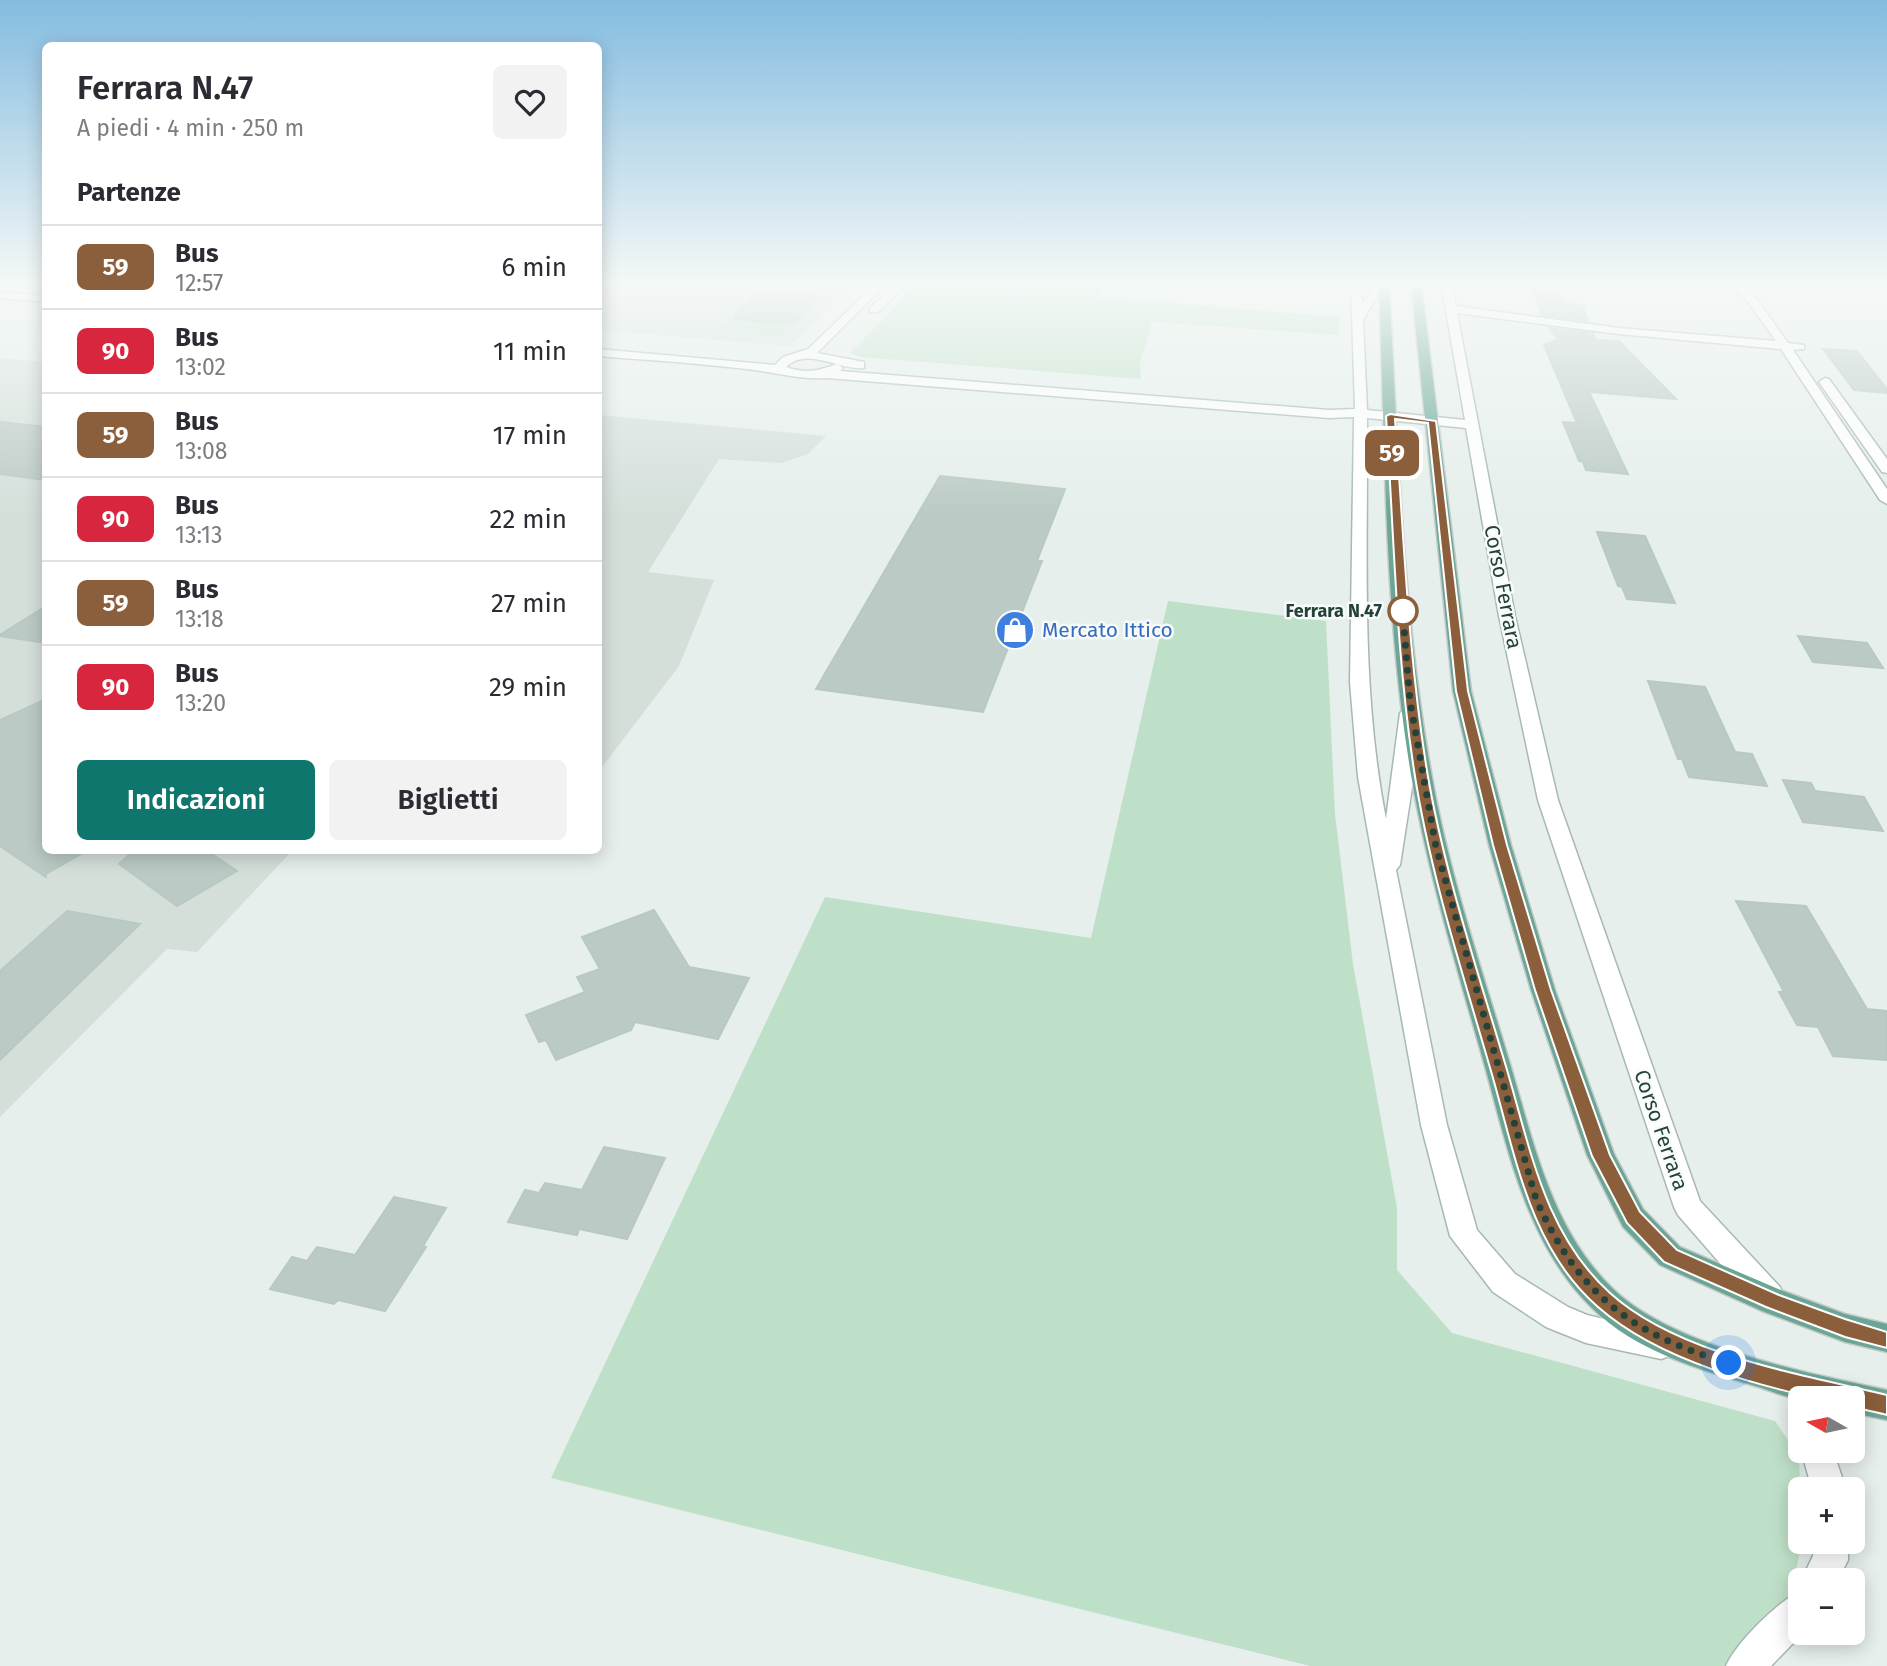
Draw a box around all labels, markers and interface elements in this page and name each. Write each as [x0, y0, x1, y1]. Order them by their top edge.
button: heart [493, 65, 567, 139]
text: Ferrara N.47 [77, 68, 253, 108]
text: A piedi · 4 min · 250 m [77, 114, 304, 142]
text: Partenze [77, 177, 181, 208]
text: Bus [175, 238, 218, 269]
text: 6 min [501, 252, 567, 283]
text: 59 [103, 253, 128, 281]
text: 12:57 [175, 269, 223, 297]
text: Bus [175, 322, 218, 353]
text: 11 min [493, 336, 567, 367]
text: 90 [102, 337, 129, 365]
text: 13:02 [175, 353, 226, 381]
text: Bus [175, 406, 218, 437]
text: 17 min [492, 420, 567, 451]
text: 59 [103, 421, 128, 449]
line badge: 59 [1360, 430, 1424, 476]
text: 13:08 [175, 437, 227, 465]
text: 59 [1379, 439, 1405, 467]
text: Bus [175, 490, 218, 521]
text: 22 min [490, 504, 567, 535]
text: 90 [102, 505, 129, 533]
text: 13:13 [175, 521, 222, 549]
street label: Corso Ferrara [1478, 523, 1528, 651]
text: Bus [175, 574, 218, 605]
text: 27 min [491, 588, 567, 619]
text: 59 [103, 589, 128, 617]
marker: Ferrara N.47 [1388, 596, 1418, 626]
place label: Ferrara N.47 [1286, 600, 1383, 622]
text: 13:18 [175, 605, 224, 633]
shop icon: Mercato Ittico [994, 609, 1036, 651]
place label: Mercato Ittico [1042, 617, 1173, 643]
text: Bus [175, 658, 218, 689]
text: 29 min [489, 672, 567, 703]
text: 90 [102, 673, 129, 701]
text: 13:20 [175, 689, 226, 717]
button: Indicazioni [77, 760, 315, 840]
button: Biglietti [329, 760, 567, 840]
street label: Corso Ferrara [1628, 1066, 1694, 1194]
your location [1711, 1345, 1746, 1380]
north arrow [1788, 1386, 1866, 1463]
map controls [1788, 1386, 1865, 1645]
button: + [1788, 1477, 1865, 1554]
button: − [1788, 1568, 1865, 1645]

